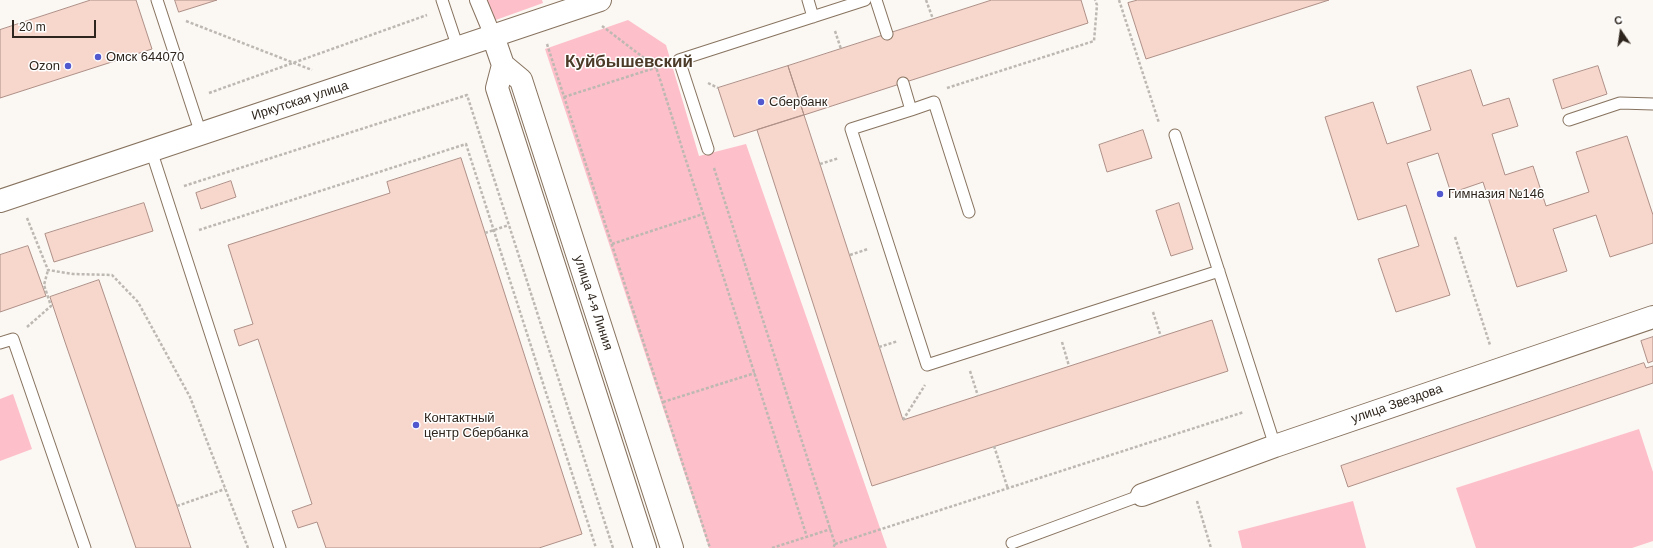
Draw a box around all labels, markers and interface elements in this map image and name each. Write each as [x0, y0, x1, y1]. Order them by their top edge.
scale bar [14, 12, 98, 38]
north arrow [1601, 12, 1641, 52]
text: С [1613, 14, 1624, 27]
text: 20 m [19, 20, 46, 34]
place label: Омск 644070 [106, 49, 184, 65]
marker: Омск 644070 [93, 52, 103, 62]
district label: Куйбышевский [565, 52, 693, 72]
place label: Ozon [29, 58, 60, 74]
marker: Ozon [63, 61, 73, 71]
street label: Иркутская улица [250, 78, 350, 124]
place label: Сбербанк [769, 94, 827, 110]
marker: Сбербанк [756, 97, 766, 107]
place label: Гимназия №146 [1448, 186, 1544, 202]
marker: Гимназия №146 [1435, 189, 1445, 199]
street label: улица 4-я Линия [570, 254, 616, 352]
street label: улица Звездова [1349, 381, 1445, 427]
place label: Контактный центр Сбербанка [424, 410, 528, 441]
marker: Контактный центр Сбербанка [411, 420, 421, 430]

